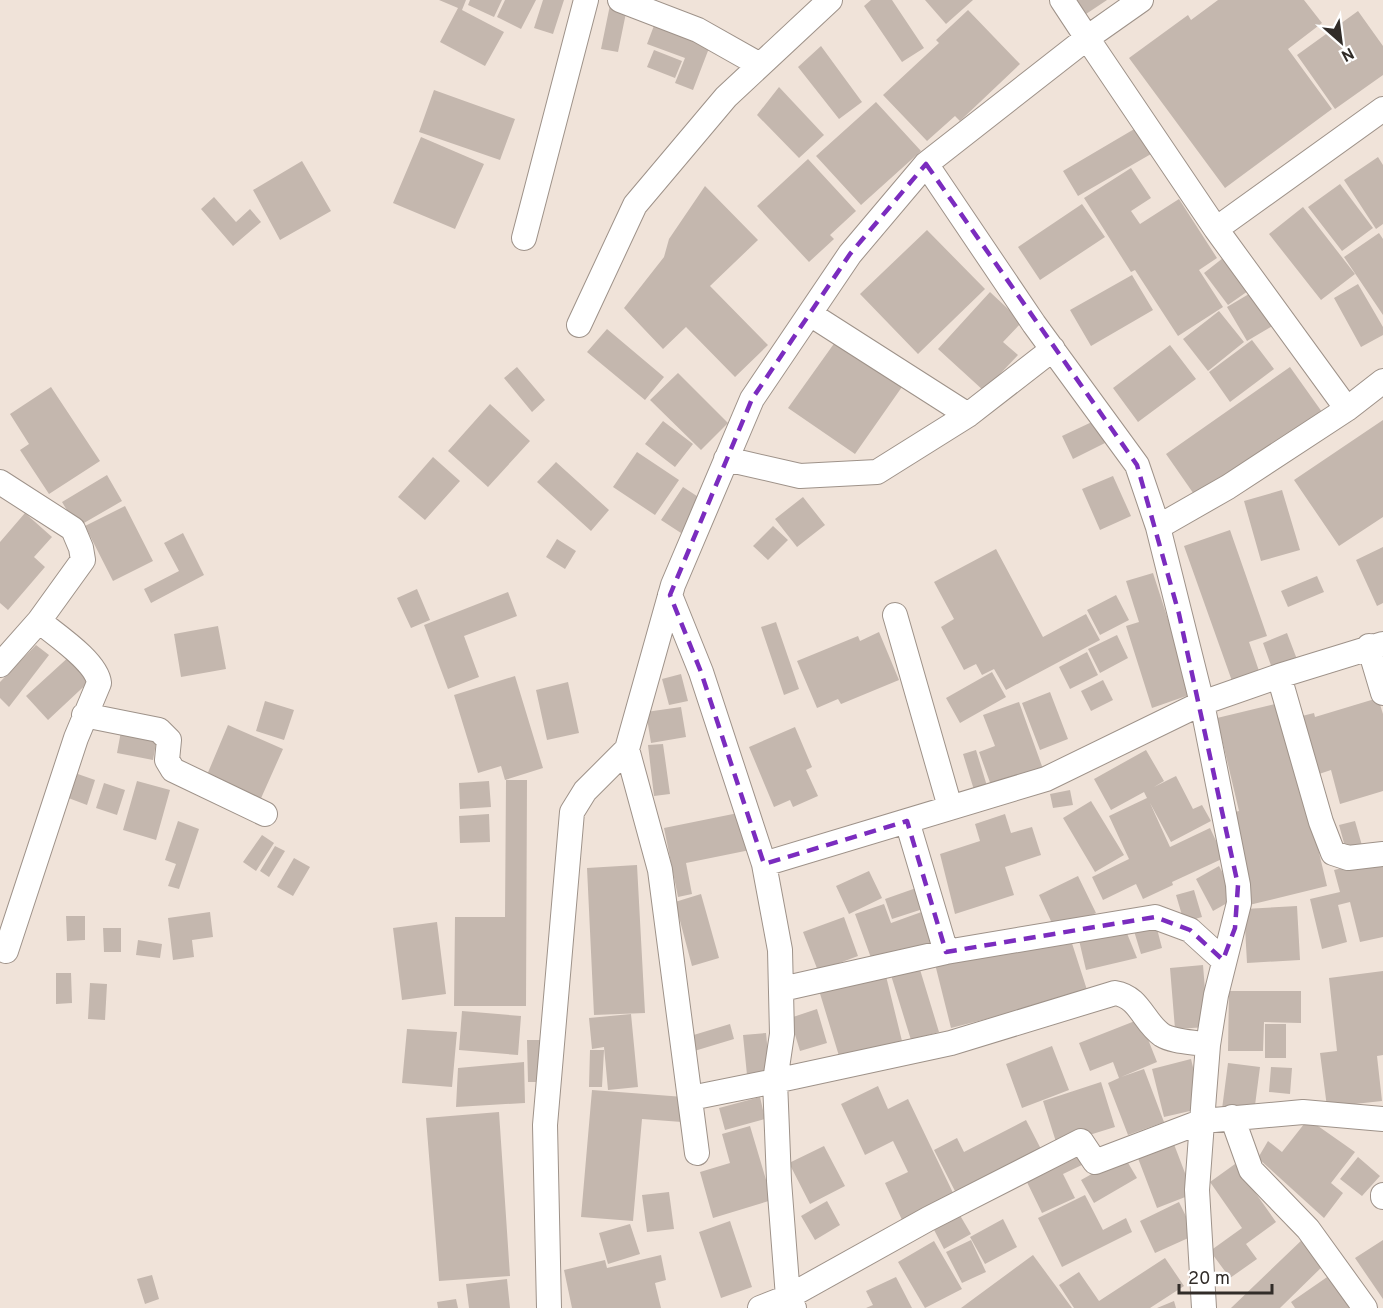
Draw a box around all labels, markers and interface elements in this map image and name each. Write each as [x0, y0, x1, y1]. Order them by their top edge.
north arrow [1311, 12, 1371, 72]
text: N [1337, 42, 1357, 65]
scale bar [1179, 1257, 1272, 1295]
text: 20 m [1188, 1268, 1230, 1291]

